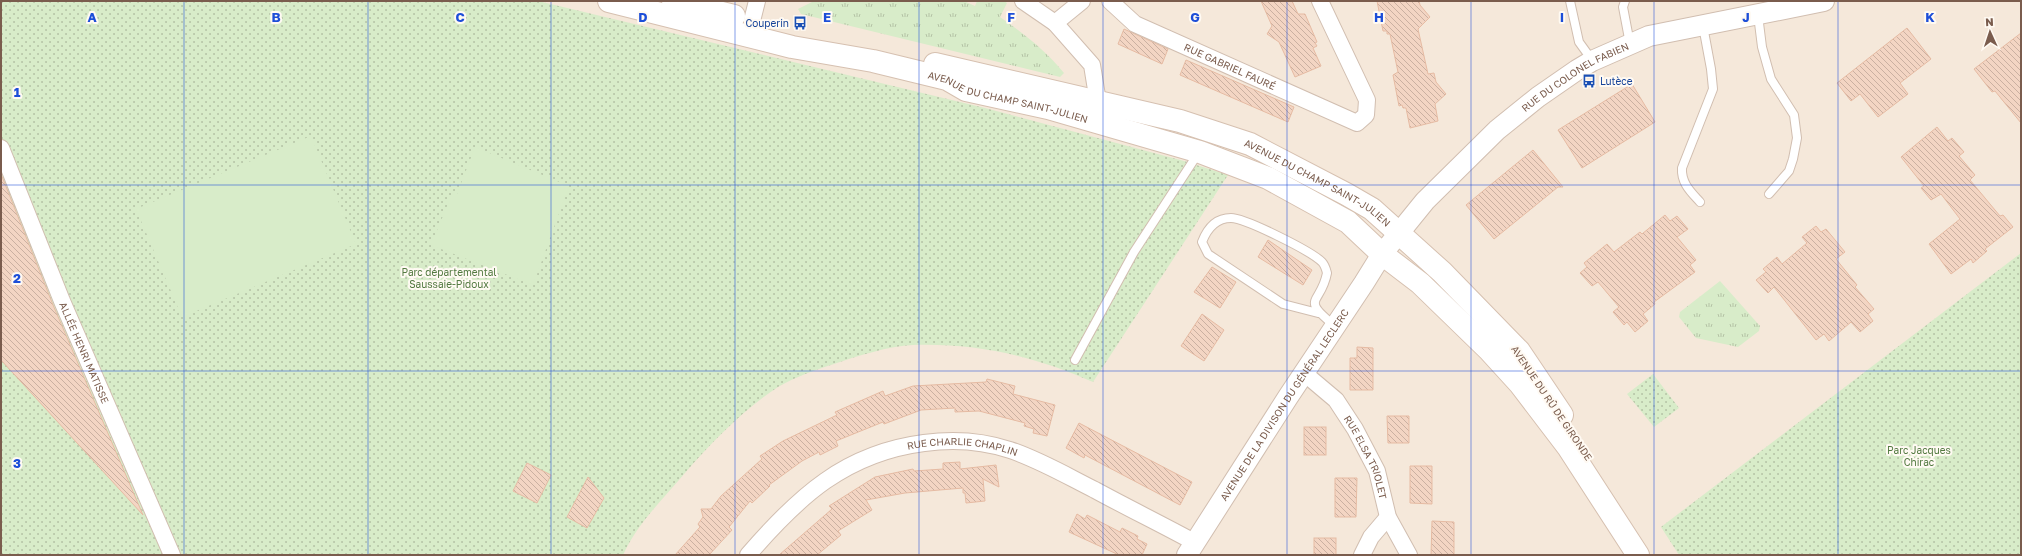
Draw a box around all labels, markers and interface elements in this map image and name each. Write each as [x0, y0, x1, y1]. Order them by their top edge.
text: A [87, 9, 97, 25]
text: B [271, 9, 281, 25]
text: C [455, 9, 465, 25]
text: D [638, 9, 648, 25]
text: E [823, 9, 831, 25]
text: F [1007, 9, 1015, 25]
text: G [1190, 9, 1200, 25]
text: H [1374, 9, 1384, 25]
text: I [1560, 9, 1564, 25]
text: J [1742, 9, 1750, 25]
text: K [1925, 9, 1935, 25]
north arrow [1970, 12, 2010, 52]
bus stop icon: Couperin [792, 15, 808, 31]
text: N [1985, 15, 1994, 28]
place label: Couperin [745, 17, 789, 29]
street label: RUE DU COLONEL FABIEN [1519, 40, 1630, 114]
street label: RUE GABRIEL FAURÉ [1182, 41, 1278, 92]
street label: AVENUE DU CHAMP SAINT-JULIEN [927, 69, 1089, 125]
bus stop icon: Lutèce [1581, 73, 1597, 89]
place label: Lutèce [1600, 75, 1633, 87]
text: 1 [14, 84, 21, 100]
street label: AVENUE DU CHAMP SAINT-JULIEN [1243, 137, 1393, 229]
park label: Parc départemental Saussaie-Pidoux [401, 266, 497, 290]
text: 2 [13, 270, 21, 286]
street label: ALLÉE HENRI MATISSE [57, 300, 112, 405]
street label: AVENUE DE LA DIVISON DU GÉNÉRAL LECLERC [1217, 306, 1351, 503]
street label: AVENUE DU RÛ DE GIRONDE [1509, 343, 1595, 463]
street label: RUE ELSA TRIOLET [1342, 413, 1390, 500]
street label: RUE CHARLIE CHAPLIN [906, 435, 1020, 458]
park label: Parc Jacques Chirac [1887, 444, 1951, 468]
text: 3 [13, 455, 21, 471]

